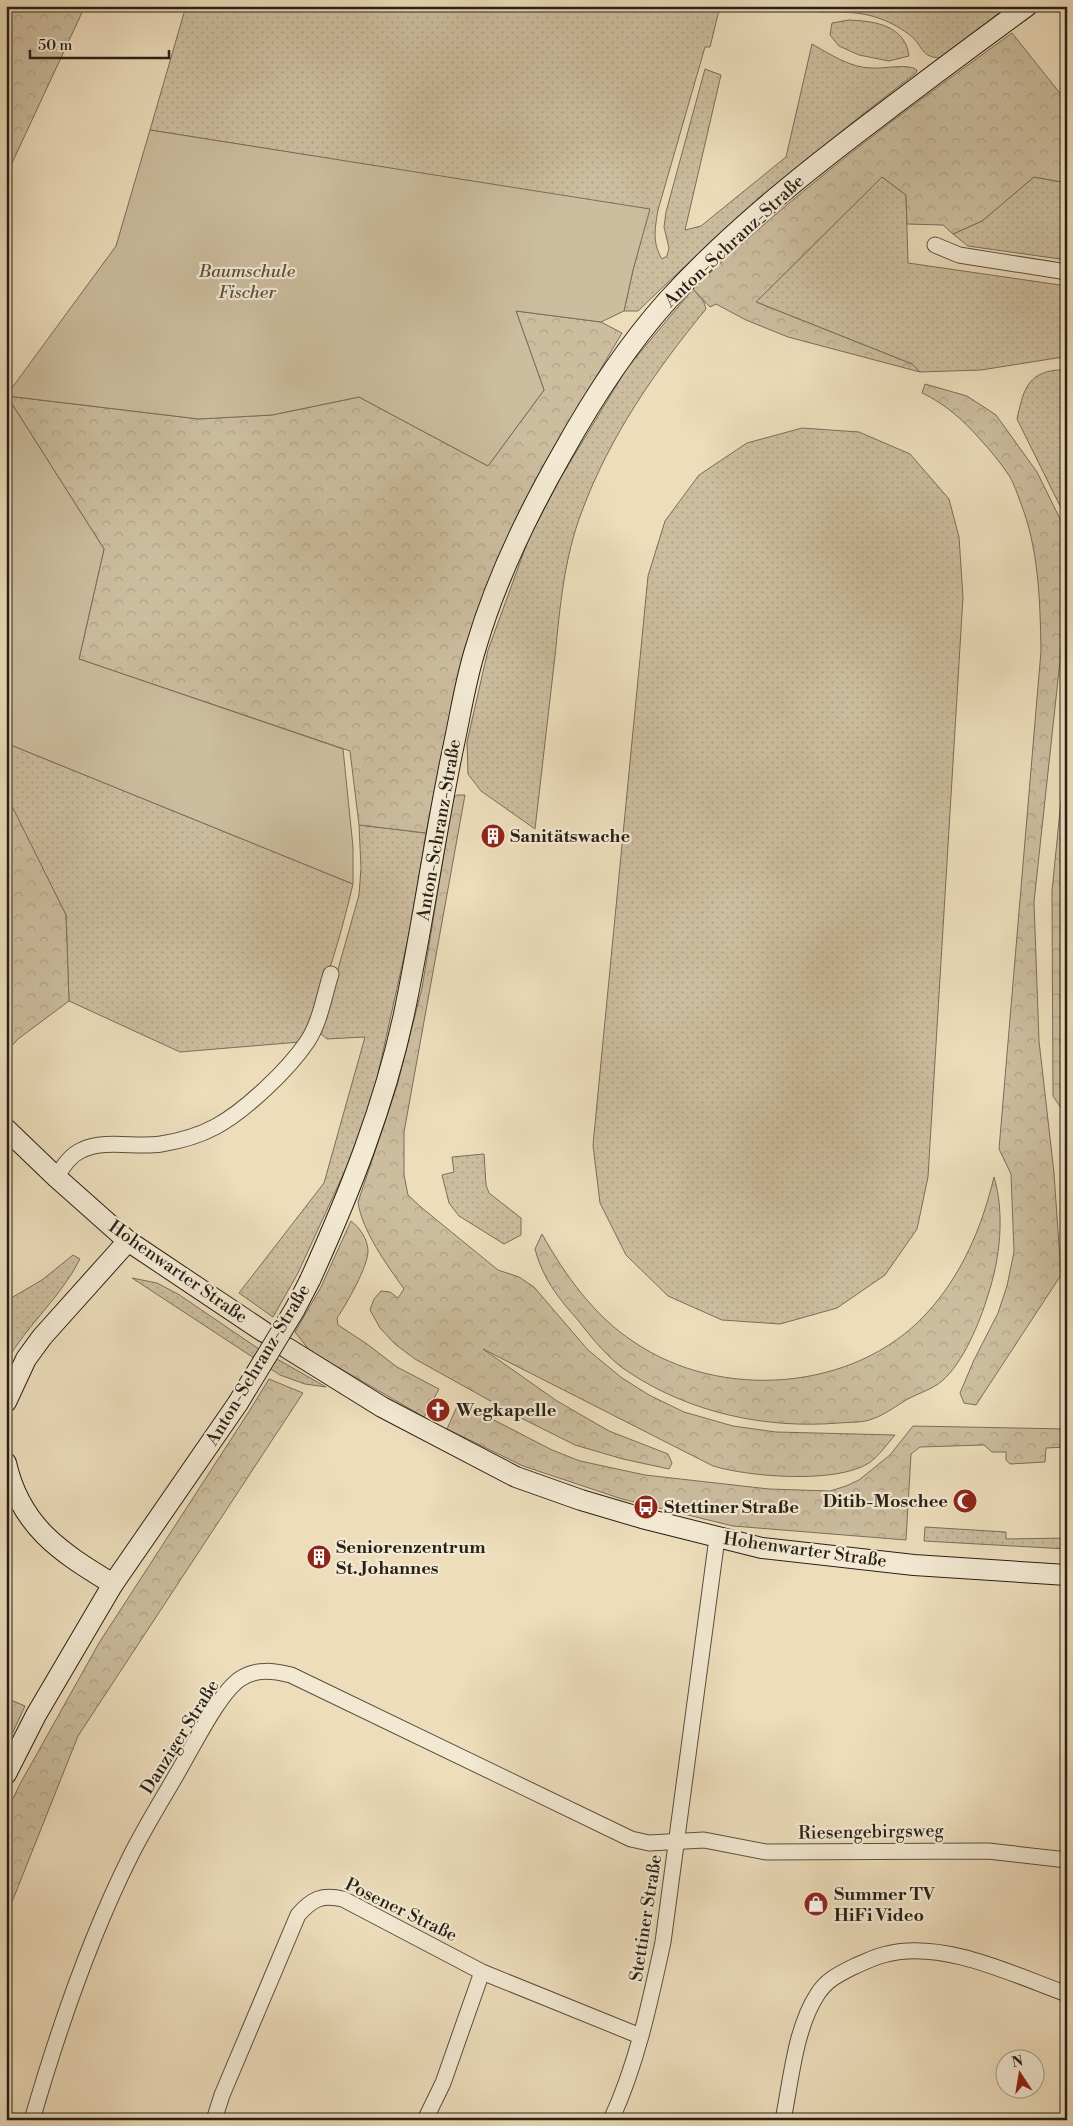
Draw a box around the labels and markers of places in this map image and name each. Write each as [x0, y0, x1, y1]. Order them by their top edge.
building icon: Sanitätswache [480, 823, 506, 849]
place label: Sanitätswache [510, 825, 631, 848]
church icon: Wegkapelle [425, 1397, 451, 1423]
place label: Wegkapelle [455, 1399, 557, 1422]
mosque icon: Ditib-Moschee [952, 1488, 978, 1514]
place label: Ditib-Moschee [823, 1490, 948, 1513]
bus stop icon: Stettiner Straße [633, 1494, 659, 1520]
place label: Stettiner Straße [664, 1496, 799, 1519]
place label: Seniorenzentrum St. Johannes [336, 1536, 486, 1580]
building icon: Seniorenzentrum St. Johannes [306, 1544, 332, 1570]
place label: Summer TV HiFi Video [834, 1883, 936, 1927]
shop icon: Summer TV HiFi Video [803, 1891, 829, 1917]

